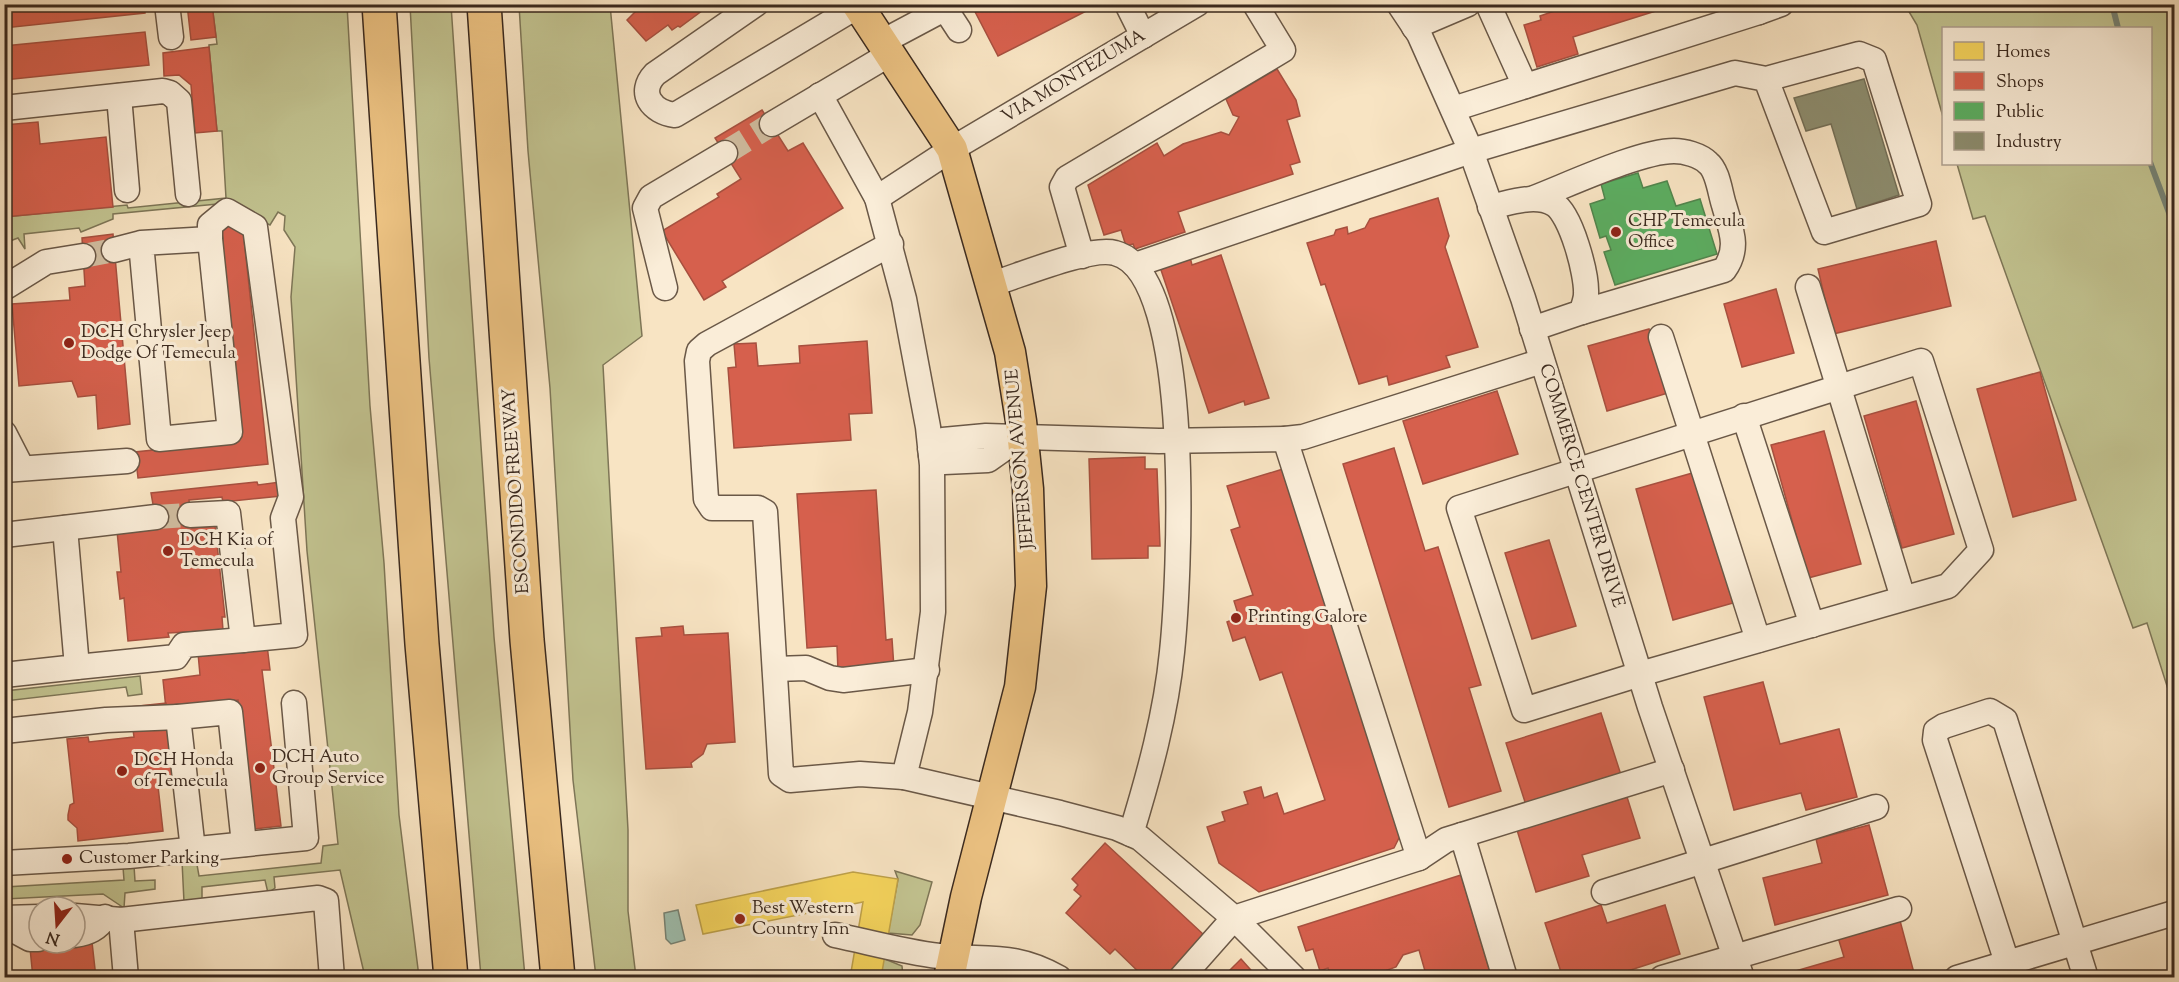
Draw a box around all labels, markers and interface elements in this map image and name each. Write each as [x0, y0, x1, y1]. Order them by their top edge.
street label: VIA MONTEZUMA [997, 23, 1151, 130]
legend [1942, 27, 2152, 165]
text: Homes [1996, 40, 2050, 66]
text: Shops [1996, 70, 2044, 96]
text: Public [1996, 100, 2044, 126]
text: Industry [1996, 130, 2062, 156]
place label: CHP Temecula Office [1628, 209, 1745, 256]
marker: CHP Temecula Office [1609, 225, 1623, 239]
place label: DCH Chrysler Jeep Dodge Of Temecula [81, 320, 236, 367]
marker: DCH Chrysler Jeep Dodge Of Temecula [62, 336, 76, 350]
street label: COMMERCE CENTER DRIVE [1531, 361, 1631, 611]
street label: JEFFERSON AVENUE [1000, 368, 1042, 551]
street label: ESCONDIDO FREEWAY [497, 387, 537, 595]
place label: DCH Kia of Temecula [180, 528, 274, 575]
marker: DCH Kia of Temecula [161, 544, 175, 558]
place label: Printing Galore [1248, 605, 1367, 631]
marker: Printing Galore [1229, 611, 1243, 625]
place label: DCH Auto Group Service [272, 745, 384, 792]
place label: DCH Honda of Temecula [134, 748, 234, 795]
marker: DCH Auto Group Service [253, 761, 267, 775]
marker: DCH Honda of Temecula [115, 764, 129, 778]
place label: Customer Parking [79, 846, 219, 872]
marker: Customer Parking [60, 852, 74, 866]
north arrow [27, 895, 87, 955]
place label: Best Western Country Inn [752, 896, 855, 943]
marker: Best Western Country Inn [733, 912, 747, 926]
text: N [44, 924, 63, 950]

